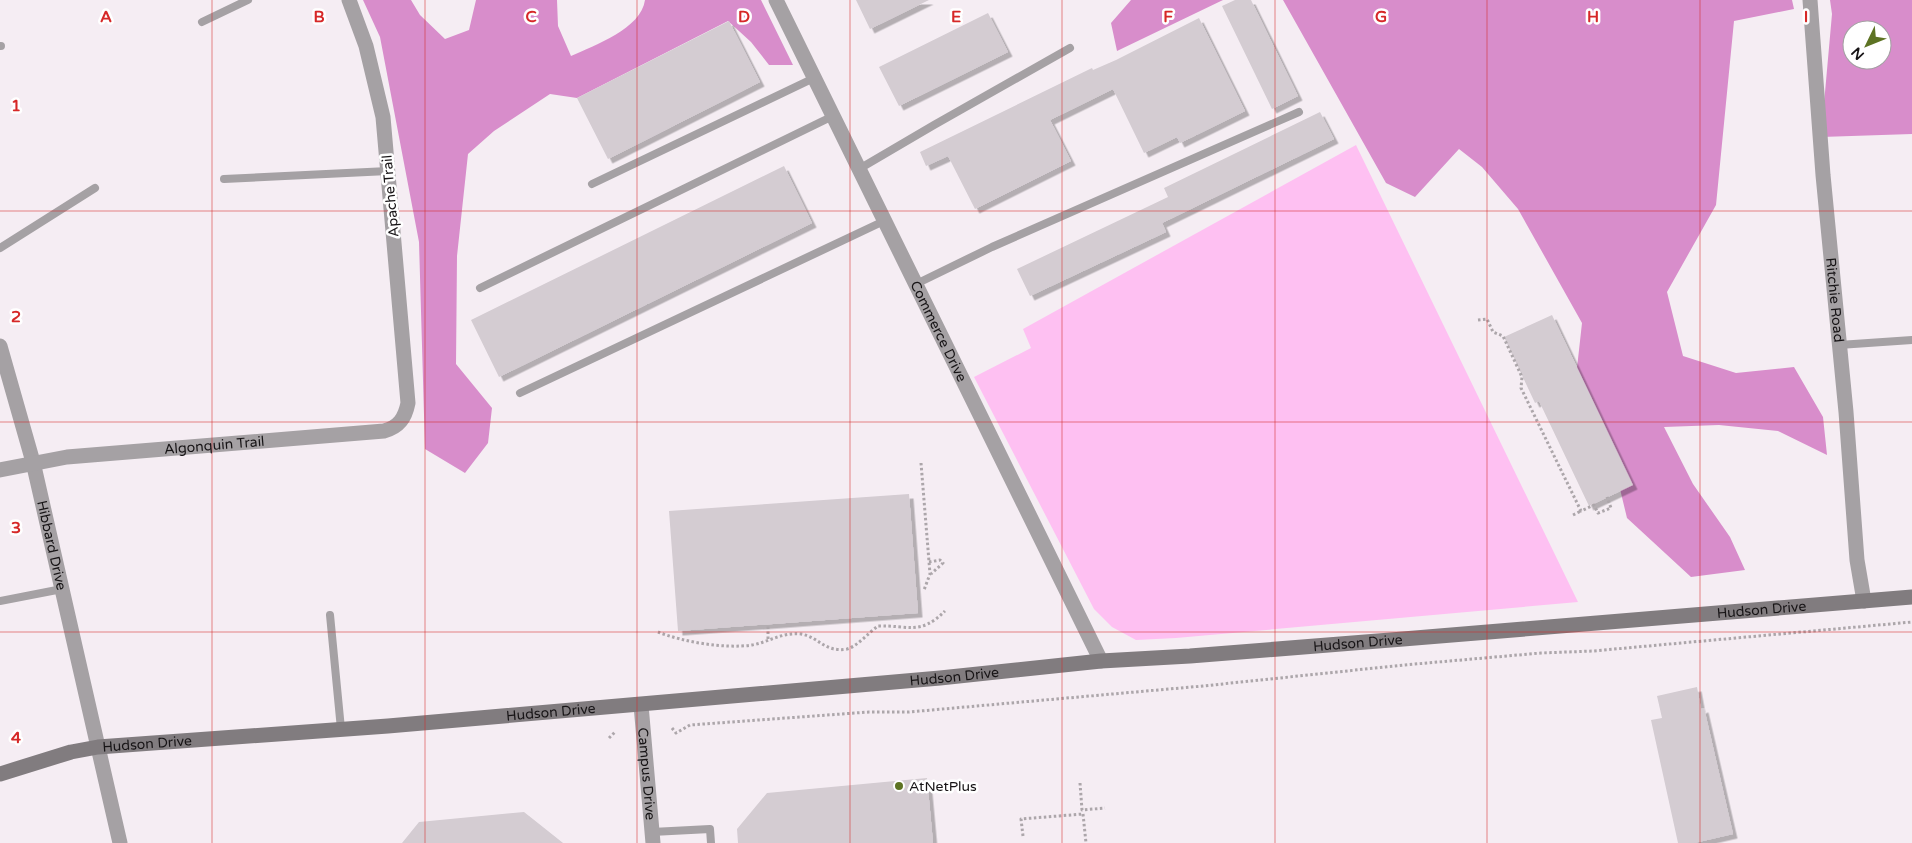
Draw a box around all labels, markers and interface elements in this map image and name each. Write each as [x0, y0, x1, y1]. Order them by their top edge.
text: A [100, 7, 112, 27]
text: B [313, 7, 325, 27]
text: C [525, 7, 537, 27]
text: D [738, 7, 750, 27]
text: E [951, 7, 961, 27]
text: F [1163, 7, 1173, 27]
text: G [1375, 7, 1387, 27]
text: H [1587, 7, 1599, 27]
text: I [1804, 7, 1808, 27]
north arrow [1842, 20, 1892, 70]
text: N [1848, 44, 1868, 63]
text: 1 [11, 96, 21, 116]
street label: Apache Trail [378, 154, 403, 238]
street label: Ritchie Road [1822, 257, 1847, 343]
street label: Commerce Drive [906, 278, 970, 385]
text: 2 [11, 307, 21, 327]
street label: Algonquin Trail [163, 433, 265, 458]
street label: Hibbard Drive [33, 499, 70, 592]
text: 3 [11, 518, 21, 538]
street label: Hudson Drive [1716, 598, 1807, 622]
street label: Hudson Drive [1312, 631, 1403, 655]
street label: Hudson Drive [909, 664, 1000, 690]
street label: Hudson Drive [505, 700, 596, 725]
street label: Campus Drive [634, 727, 659, 821]
text: 4 [11, 728, 21, 748]
street label: Hudson Drive [102, 732, 193, 756]
place label: AtNetPlus [909, 778, 977, 795]
marker: AtNetPlus [893, 780, 905, 792]

